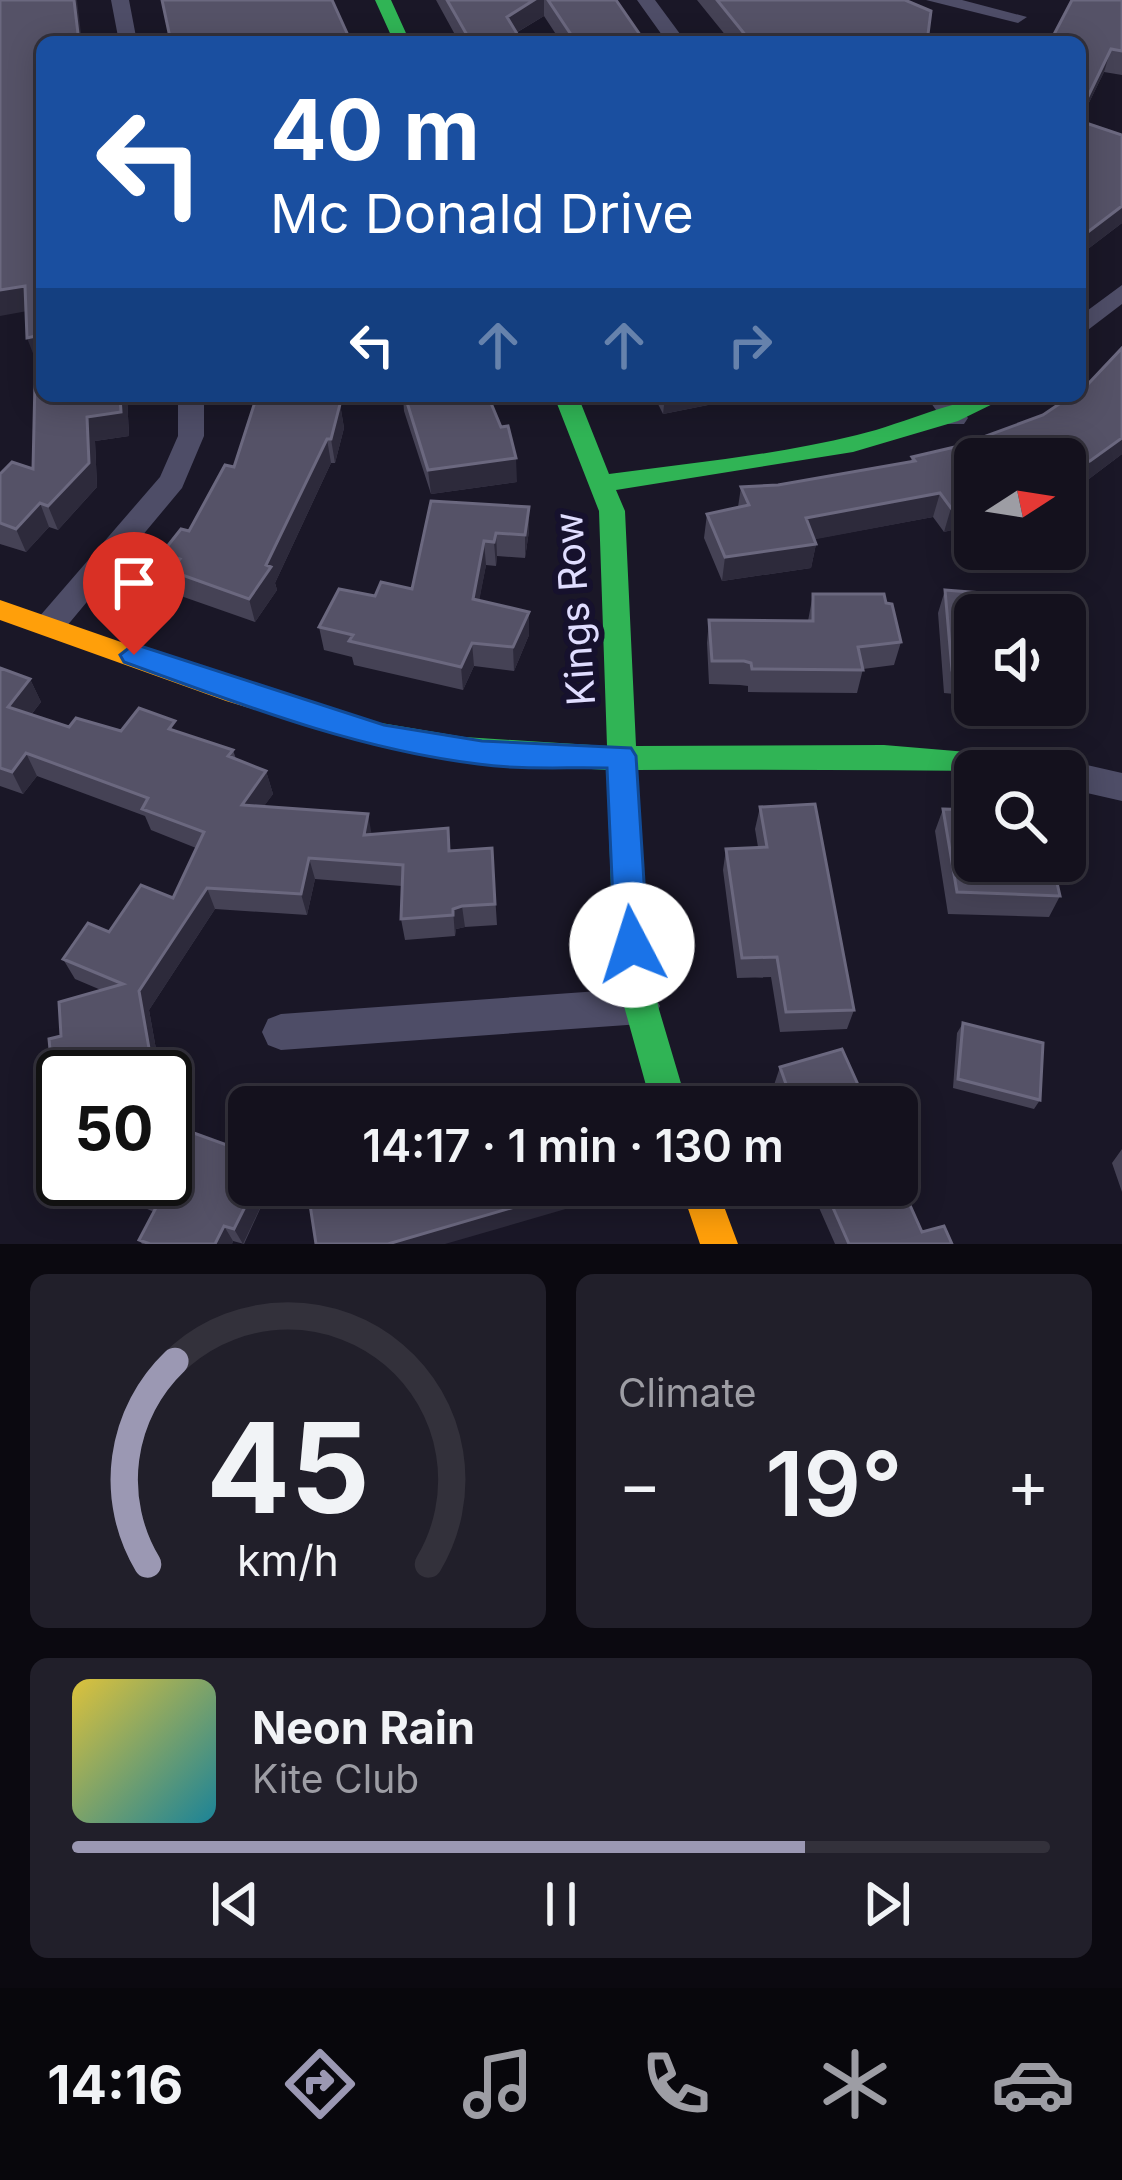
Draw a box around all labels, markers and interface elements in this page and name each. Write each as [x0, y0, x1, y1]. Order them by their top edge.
text: 40 m [270, 79, 480, 180]
icon: left [72, 84, 228, 240]
text: Mc Donald Drive [270, 181, 694, 246]
icon: left [339, 312, 405, 378]
icon: ahead [465, 312, 531, 378]
icon: ahead [591, 312, 657, 378]
icon: right [717, 312, 783, 378]
north arrow [954, 438, 1086, 570]
map controls [954, 438, 1086, 882]
street label: Kings Row [544, 511, 604, 707]
pin [83, 532, 185, 655]
icon: arrive [101, 550, 167, 616]
button: sound [954, 594, 1086, 726]
button: search [954, 750, 1086, 882]
position arrow [569, 882, 695, 1008]
speed limit sign: 50 [36, 1050, 192, 1206]
text: 14:17 · 1 min · 130 m [362, 1118, 784, 1173]
text: Climate [618, 1369, 757, 1416]
text: 45 [206, 1392, 370, 1543]
text: 19° [766, 1429, 902, 1538]
text: − [618, 1444, 662, 1524]
text: + [1006, 1444, 1050, 1524]
text: km/h [237, 1534, 339, 1586]
text: Neon Rain [252, 1700, 475, 1755]
text: Kite Club [252, 1755, 419, 1802]
icon: previous [202, 1871, 268, 1937]
icon: pause [528, 1871, 594, 1937]
icon: next [854, 1871, 920, 1937]
icon: directions [278, 2042, 362, 2126]
icon: music [456, 2042, 540, 2126]
icon: phone [634, 2042, 718, 2126]
icon: climate [813, 2042, 897, 2126]
icon: car [991, 2042, 1075, 2126]
text: 14:16 [47, 2052, 183, 2117]

